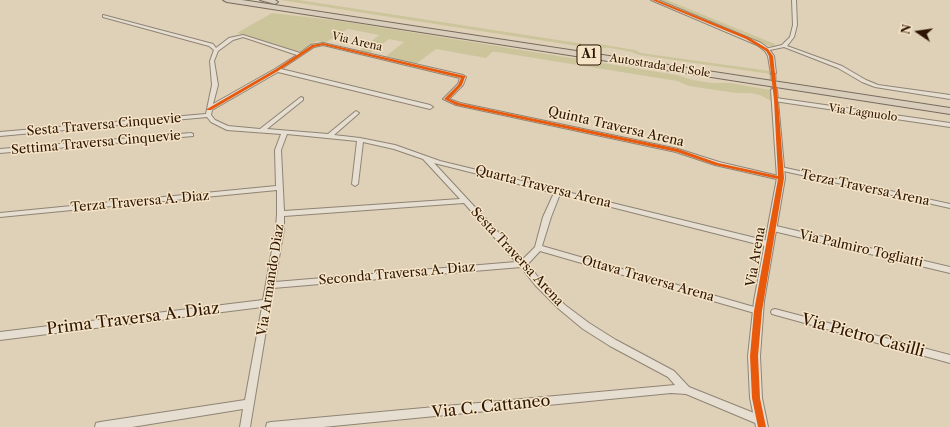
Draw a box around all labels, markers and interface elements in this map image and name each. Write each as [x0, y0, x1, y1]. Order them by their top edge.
north arrow [898, 12, 938, 52]
text: N [898, 23, 914, 36]
street label: Via Arena [330, 30, 384, 54]
road number: A1 [577, 45, 601, 65]
street label: Autostrada del Sole [609, 52, 711, 80]
street label: Via Lagnuolo [828, 102, 898, 124]
street label: Quinta Traversa Arena [546, 104, 686, 150]
street label: Sesta Traversa Cinquevie [26, 110, 182, 140]
street label: Settima Traversa Cinquevie [11, 128, 181, 158]
street label: Quarta Traversa Arena [473, 163, 613, 211]
street label: Terza Traversa Arena [799, 167, 931, 209]
street label: Terza Traversa A. Diaz [70, 188, 210, 216]
street label: Sesta Traversa Arena [467, 204, 567, 310]
street label: Via Armando Diaz [254, 223, 288, 337]
street label: Via Arena [743, 226, 769, 288]
street label: Via Palmiro Togliatti [798, 227, 924, 271]
street label: Ottava Traversa Arena [580, 253, 716, 305]
street label: Seconda Traversa A. Diaz [318, 259, 476, 289]
street label: Prima Traversa A. Diaz [46, 299, 220, 339]
street label: Via Pietro Casilli [799, 310, 927, 362]
street label: Via C. Cattaneo [431, 391, 551, 423]

